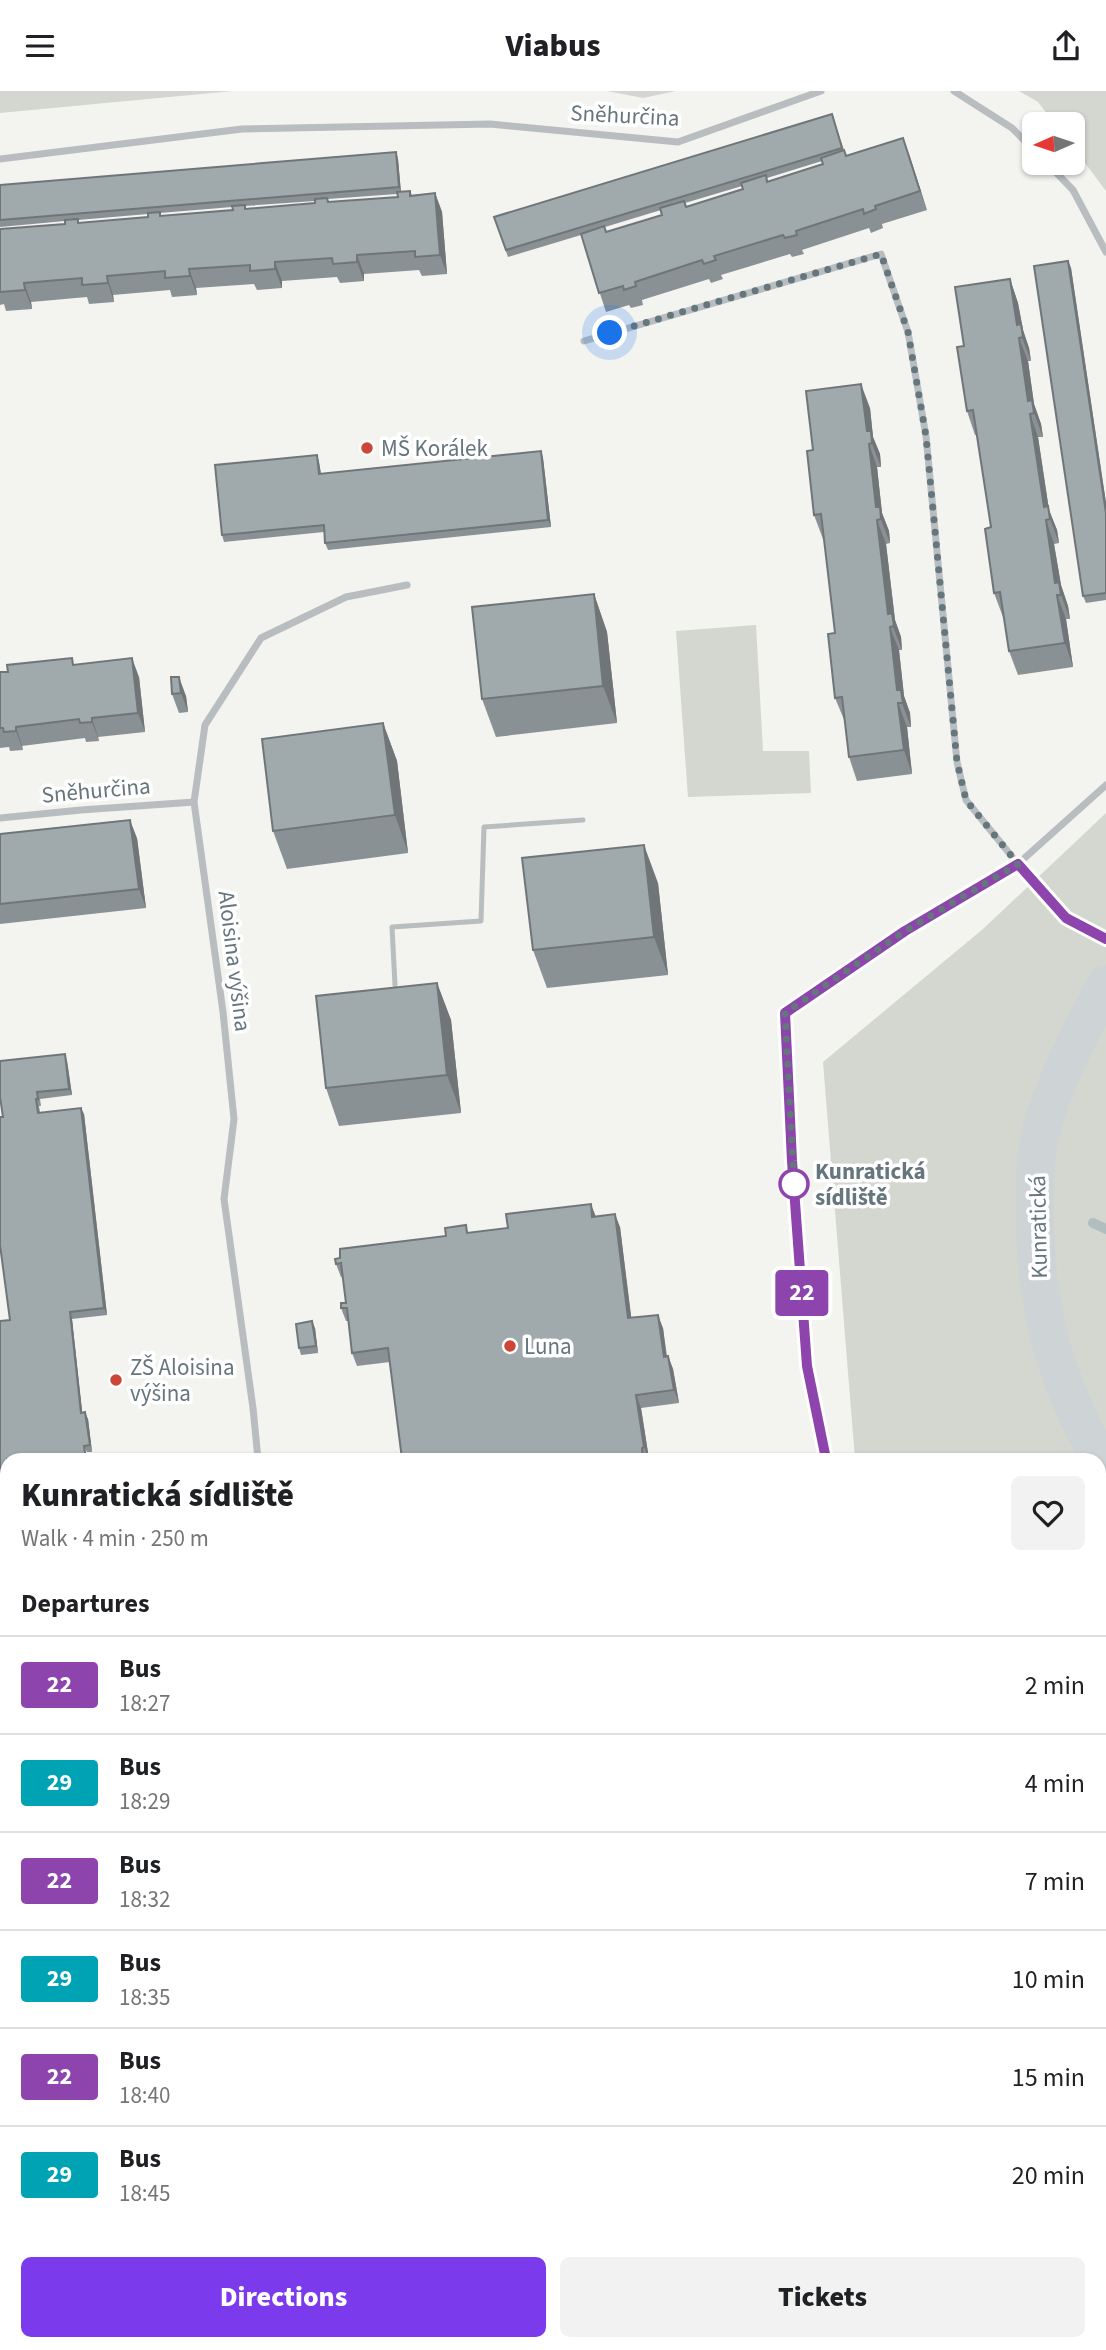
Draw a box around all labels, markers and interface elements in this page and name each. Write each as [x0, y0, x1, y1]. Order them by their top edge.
text: Viabus [505, 23, 601, 69]
icon: menu [21, 27, 59, 65]
icon: share [1047, 27, 1085, 65]
street label: Sněhurčina [569, 96, 680, 135]
north arrow [1022, 112, 1085, 175]
map controls [1022, 112, 1085, 175]
your location [592, 315, 627, 350]
place label: MŠ Korálek [381, 432, 489, 465]
marker: MŠ Korálek [359, 440, 375, 456]
street label: Sněhurčina [40, 769, 152, 812]
street label: Aloisina výšina [210, 889, 260, 1033]
place label: Kunratická sídliště [815, 1155, 926, 1214]
marker: Kunratická sídliště [779, 1169, 809, 1199]
street label: Kunratická [1021, 1175, 1056, 1279]
line badge: 22 [770, 1270, 834, 1316]
text: 22 [789, 1275, 815, 1310]
place label: Luna [524, 1330, 572, 1363]
marker: Luna [502, 1338, 518, 1354]
place label: ZŠ Aloisina výšina [130, 1351, 235, 1410]
marker: ZŠ Aloisina výšina [108, 1372, 124, 1388]
text: Kunratická sídliště [21, 1472, 294, 1519]
button: heart [1011, 1476, 1085, 1550]
text: Walk · 4 min · 250 m [21, 1522, 209, 1555]
text: Departures [21, 1585, 149, 1622]
text: Bus [119, 1650, 161, 1687]
text: 22 [47, 1667, 72, 1702]
text: 2 min [1025, 1667, 1085, 1704]
text: 18:27 [119, 1687, 170, 1720]
text: Bus [119, 1748, 161, 1785]
text: 29 [47, 1765, 72, 1800]
text: 4 min [1025, 1765, 1085, 1802]
text: 18:29 [119, 1785, 170, 1818]
text: Bus [119, 1846, 161, 1883]
text: 22 [47, 1863, 72, 1898]
text: 7 min [1025, 1863, 1085, 1900]
text: 18:32 [119, 1883, 170, 1916]
text: Bus [119, 1944, 161, 1981]
text: 29 [47, 1961, 72, 1996]
text: 10 min [1012, 1961, 1085, 1998]
text: 18:35 [119, 1981, 170, 2014]
text: Bus [119, 2042, 161, 2079]
text: 22 [47, 2059, 72, 2094]
text: 15 min [1012, 2059, 1085, 2096]
text: 18:40 [119, 2079, 170, 2112]
text: Bus [119, 2140, 161, 2177]
text: 29 [47, 2157, 72, 2192]
text: 20 min [1012, 2157, 1085, 2194]
text: 18:45 [119, 2177, 170, 2210]
button: Directions [21, 2257, 546, 2337]
button: Tickets [560, 2257, 1085, 2337]

